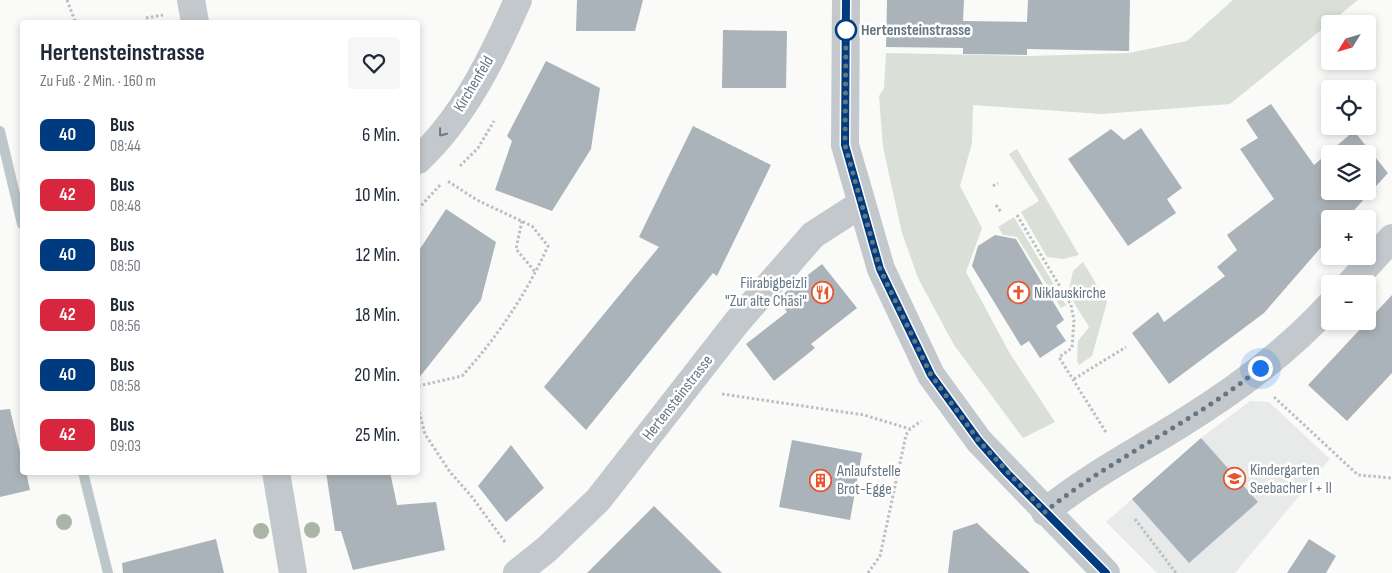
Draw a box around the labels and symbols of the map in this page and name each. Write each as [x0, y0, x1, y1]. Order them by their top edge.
north arrow [1321, 15, 1376, 70]
marker: Hertensteinstrasse [835, 19, 857, 41]
place label: Hertensteinstrasse [861, 21, 971, 40]
street label: Kirchenfeld [450, 53, 498, 115]
one-way arrow [439, 127, 447, 136]
place label: Fiirabigbeizli "Zur alte Chäsi" [725, 274, 807, 311]
restaurant icon: Fiirabigbeizli "Zur alte Chäsi" [811, 280, 835, 304]
church icon: Niklauskirche [1006, 281, 1030, 305]
place label: Niklauskirche [1034, 284, 1106, 303]
street label: Hertensteinstrasse [639, 352, 717, 444]
your location [1248, 356, 1273, 381]
place label: Kindergarten Seebacher I + II [1250, 461, 1332, 498]
place label: Anlaufstelle Brot-Egge [836, 462, 901, 499]
school or university icon: Kindergarten Seebacher I + II [1222, 467, 1246, 491]
building icon: Anlaufstelle Brot-Egge [809, 468, 833, 492]

